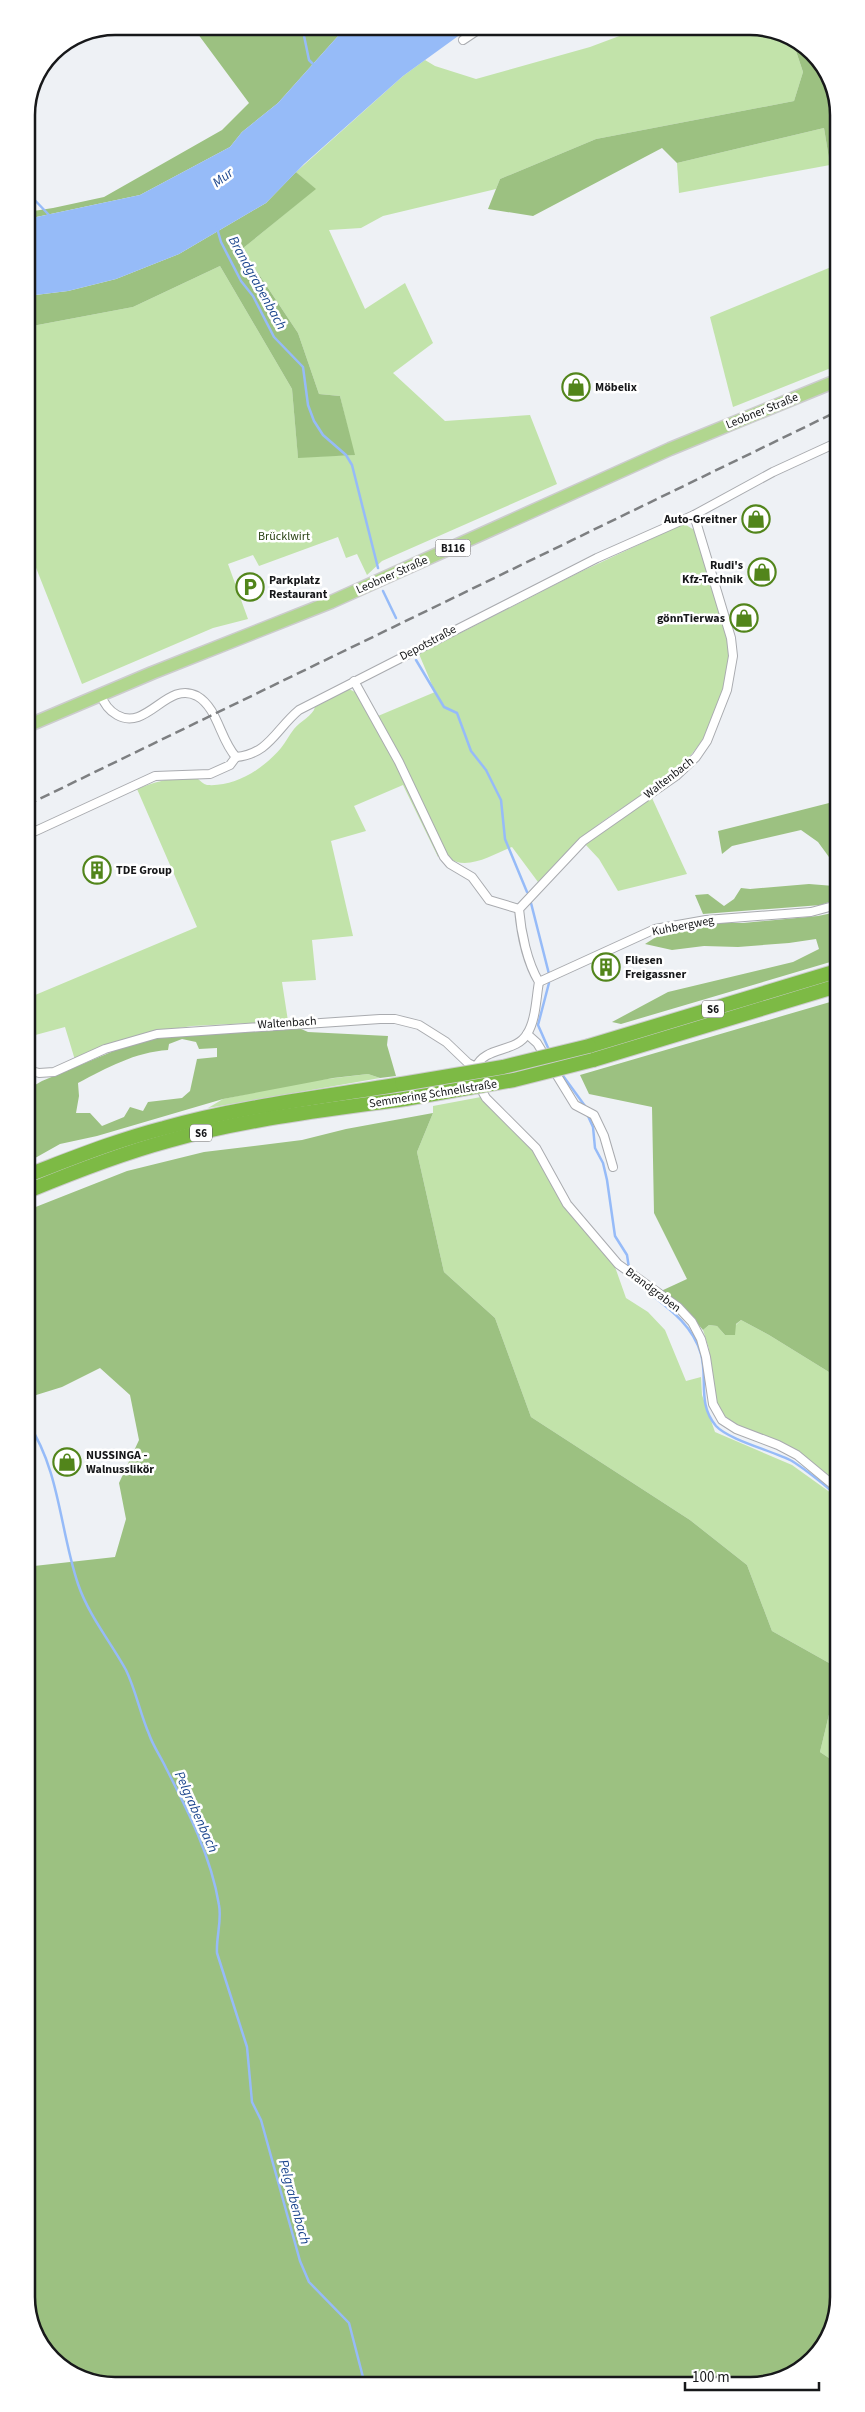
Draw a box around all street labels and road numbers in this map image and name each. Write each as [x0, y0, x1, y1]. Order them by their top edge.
street label: Leobner Straße [723, 389, 801, 433]
road number: B116 [436, 540, 470, 556]
street label: Leobner Straße [353, 552, 431, 598]
street label: Depotstraße [397, 621, 459, 665]
street label: Waltenbach [640, 753, 698, 803]
street label: Kuhbergweg [650, 912, 716, 940]
road number: S6 [702, 1001, 724, 1018]
street label: Waltenbach [257, 1012, 317, 1034]
street label: Semmering Schnellstraße [368, 1076, 498, 1112]
road number: S6 [190, 1124, 212, 1142]
street label: Brandgraben [622, 1264, 684, 1316]

